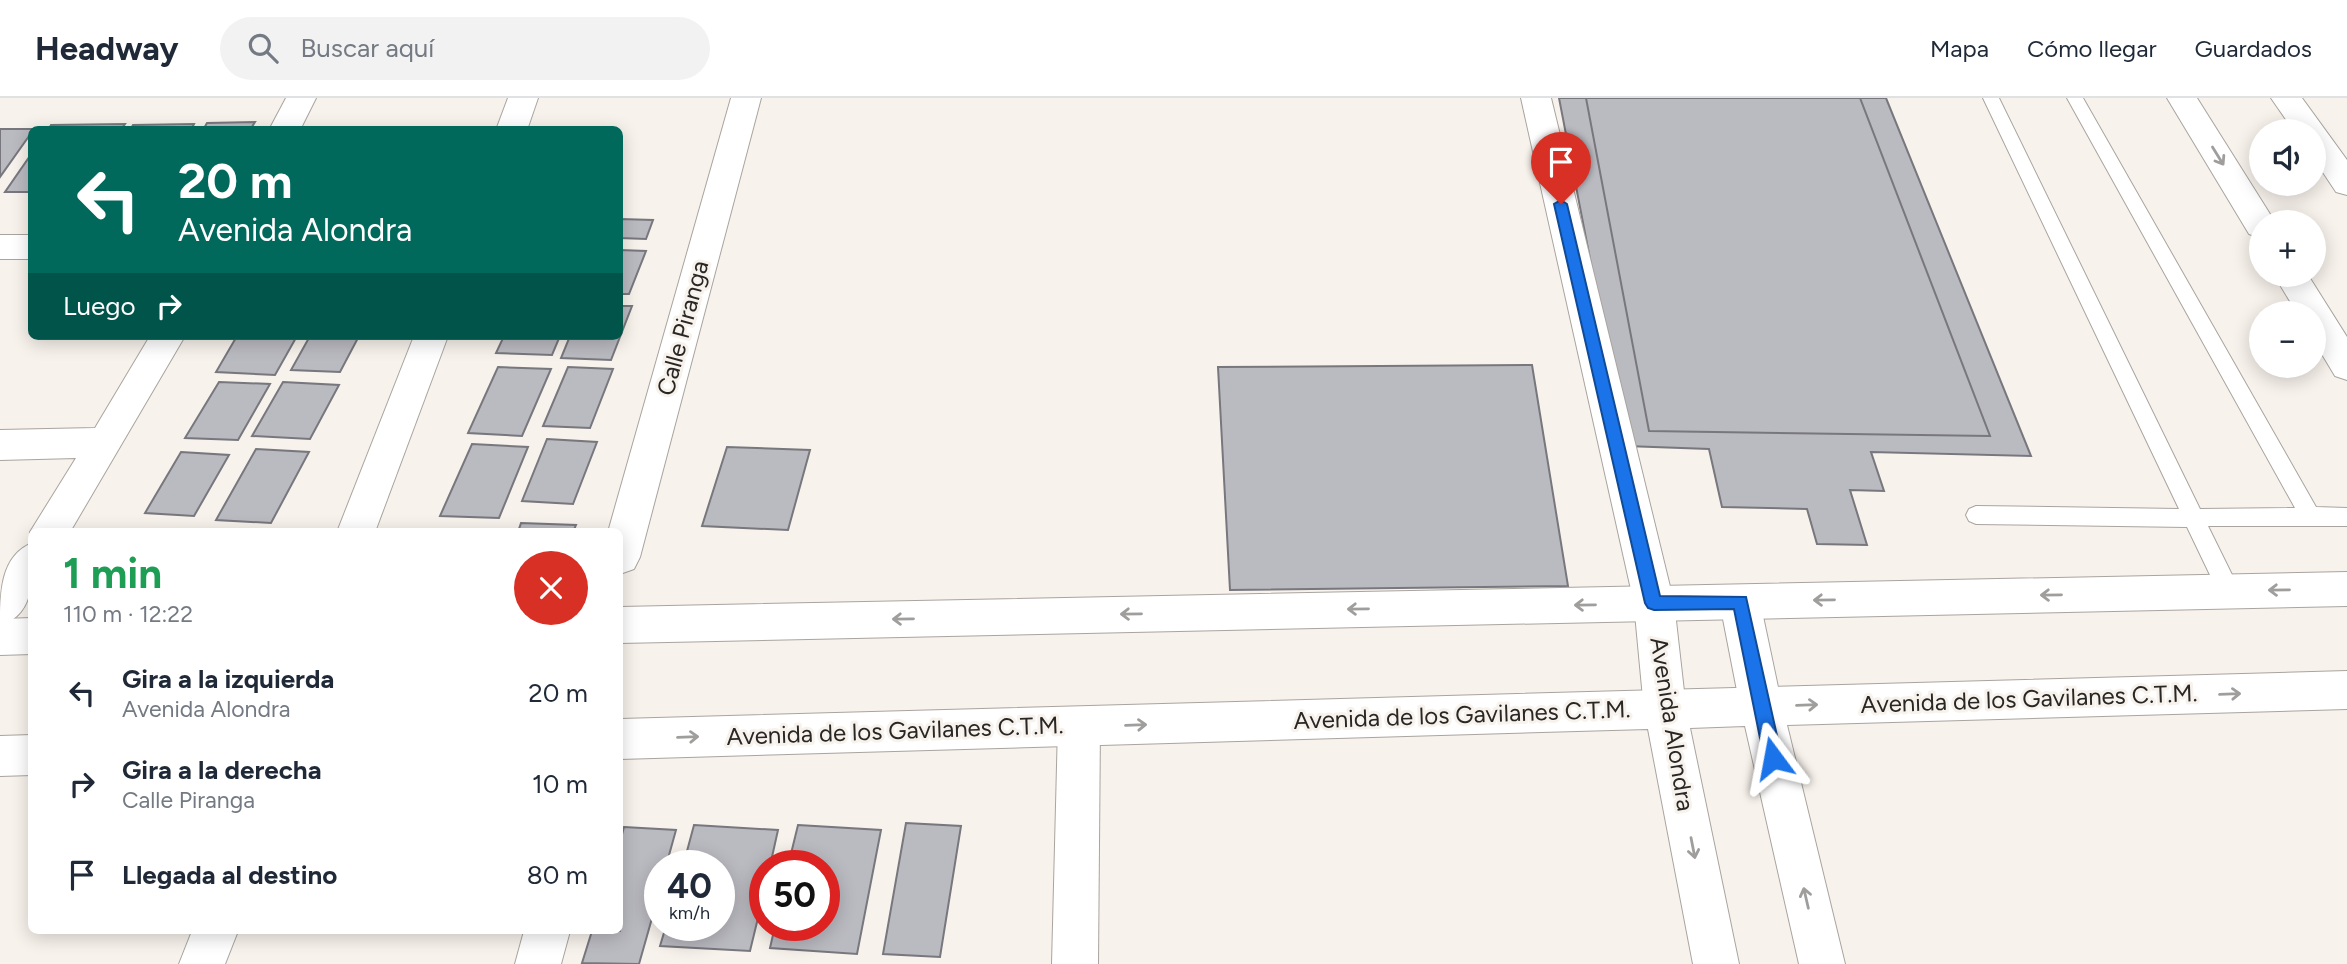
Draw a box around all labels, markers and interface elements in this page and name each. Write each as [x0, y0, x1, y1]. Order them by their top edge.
search box [220, 17, 710, 80]
text: Headway [35, 29, 178, 68]
icon: search [244, 29, 282, 67]
text: Buscar aquí [300, 32, 434, 64]
text: Mapa [1930, 34, 1989, 63]
text: Cómo llegar [2027, 34, 2157, 63]
text: Guardados [2195, 34, 2312, 63]
map controls [2249, 119, 2326, 378]
button: sound [2249, 119, 2326, 196]
pin [1531, 132, 1591, 204]
icon: arrive [1542, 143, 1580, 181]
one-way arrow [2211, 146, 2225, 166]
text: 20 m [178, 151, 293, 210]
icon: left [63, 154, 154, 245]
button: + [2249, 210, 2326, 287]
text: Avenida Alondra [178, 211, 412, 249]
street label: Calle Piranga [651, 257, 714, 399]
icon: right [150, 287, 188, 325]
text: Luego [63, 290, 136, 322]
button: − [2249, 301, 2326, 378]
text: 1 min [63, 548, 162, 599]
button: close [514, 551, 588, 625]
one-way arrow [2268, 584, 2291, 597]
one-way arrow [2040, 589, 2063, 602]
one-way arrow [1813, 593, 1836, 607]
one-way arrow [1574, 598, 1597, 611]
text: 110 m · 12:22 [63, 600, 193, 628]
one-way arrow [1347, 603, 1370, 616]
one-way arrow [1119, 607, 1142, 621]
one-way arrow [892, 612, 915, 626]
street label: Avenida Alondra [1644, 635, 1701, 813]
text: Gira a la izquierda [122, 663, 334, 695]
icon: left [63, 674, 101, 712]
text: 20 m [528, 677, 588, 709]
street label: Avenida de los Gavilanes C.T.M. [1860, 678, 2198, 719]
one-way arrow [2219, 687, 2242, 700]
street label: Avenida de los Gavilanes C.T.M. [1293, 694, 1631, 735]
text: Avenida Alondra [122, 695, 290, 723]
one-way arrow [1795, 699, 1818, 712]
street label: Avenida de los Gavilanes C.T.M. [726, 710, 1064, 751]
one-way arrow [1124, 718, 1147, 731]
position arrow [1736, 721, 1810, 795]
one-way arrow [676, 730, 699, 744]
text: Gira a la derecha [122, 754, 322, 786]
icon: right [63, 765, 101, 803]
text: 10 m [532, 768, 588, 800]
text: Calle Piranga [122, 786, 255, 814]
one-way arrow [1687, 836, 1701, 859]
speed limit sign: 50 [749, 850, 840, 941]
icon: arrive [63, 856, 101, 894]
text: Llegada al destino [122, 859, 337, 891]
text: 80 m [527, 859, 588, 891]
text: 40 [667, 865, 712, 907]
one-way arrow [1799, 887, 1812, 909]
text: km/h [669, 902, 710, 924]

